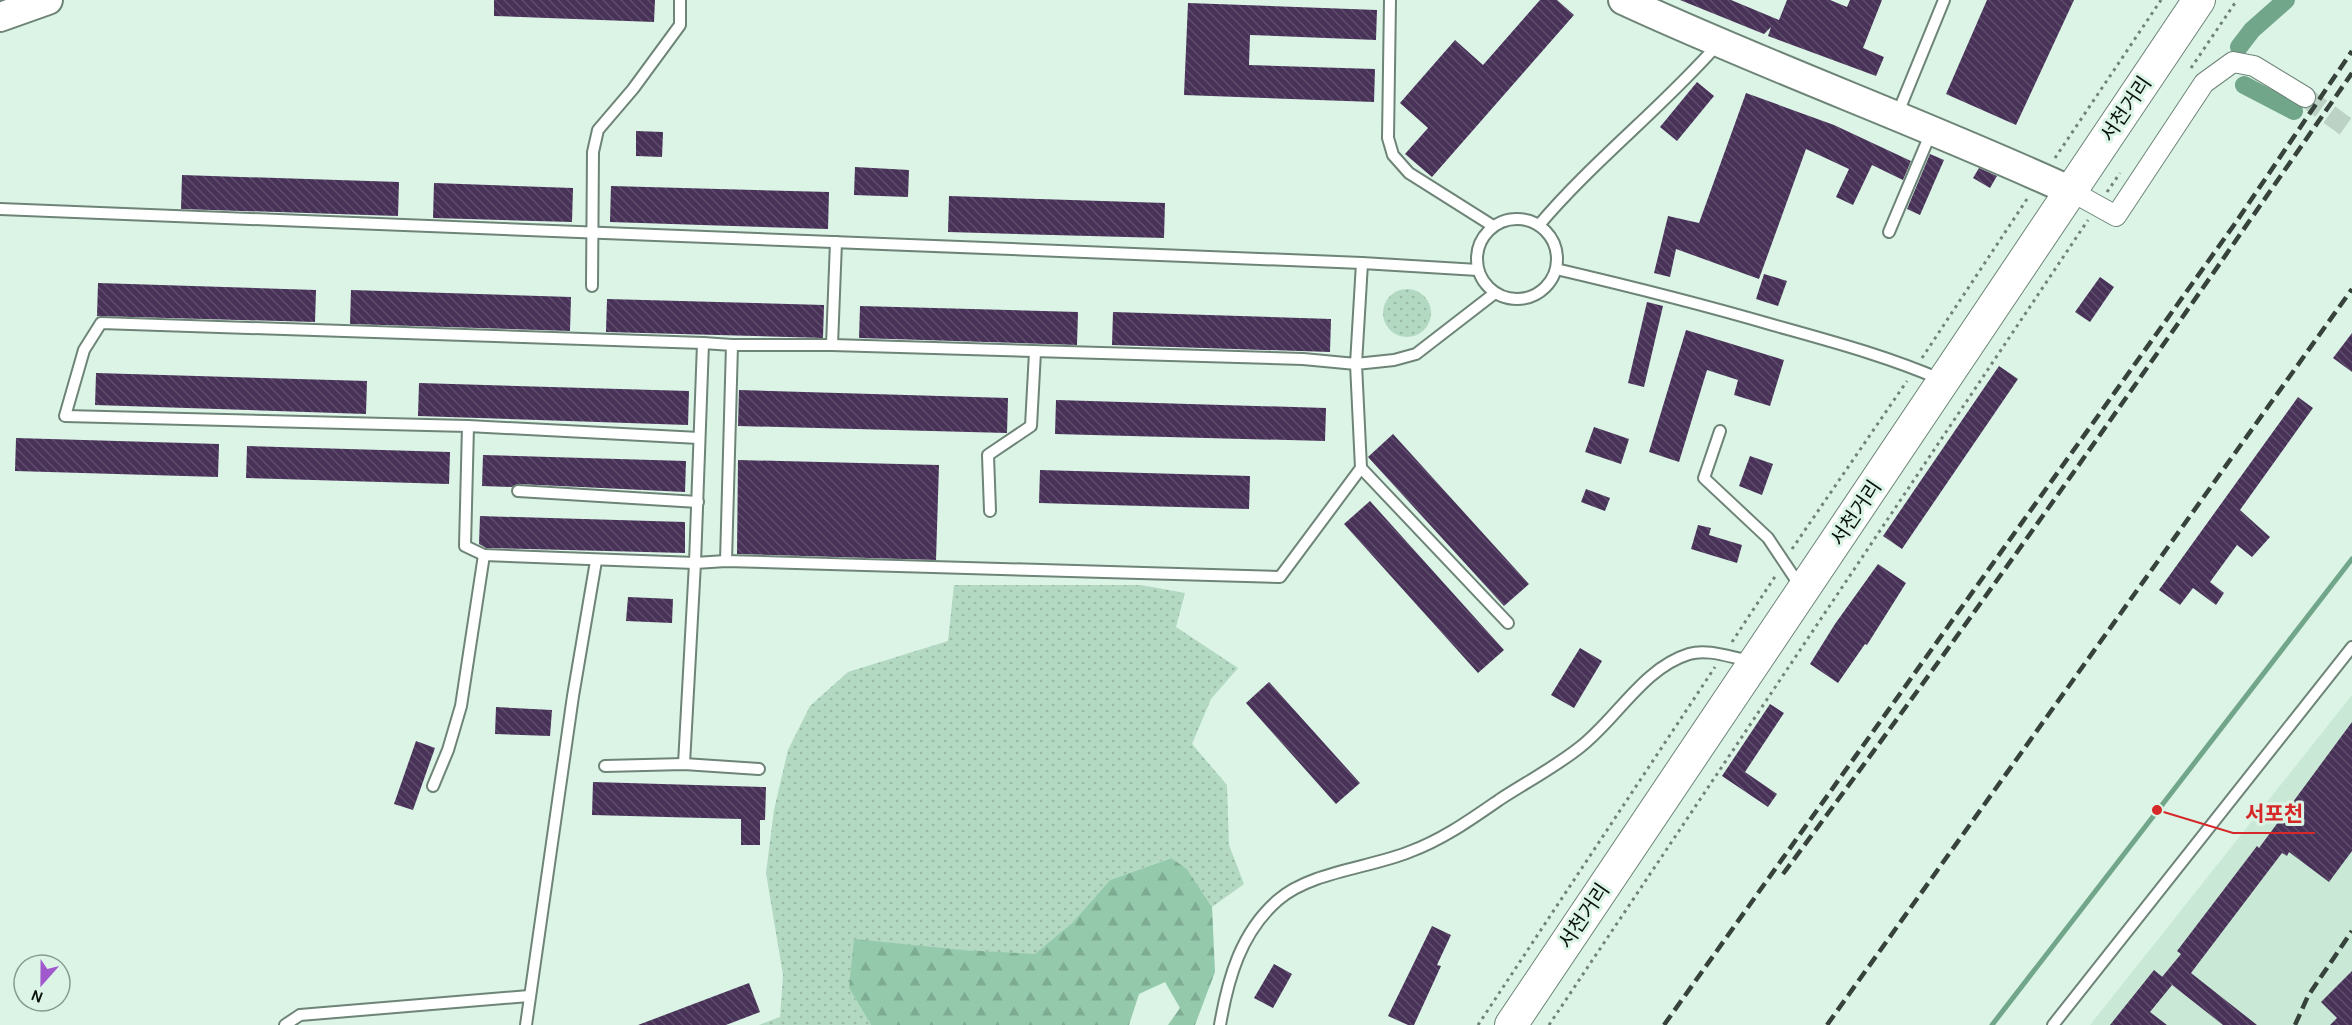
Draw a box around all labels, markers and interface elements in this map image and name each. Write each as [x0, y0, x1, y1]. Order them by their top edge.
street label: 서천거리 [2096, 72, 2156, 146]
street label: 서천거리 [1826, 476, 1886, 550]
callout: 서포천 [2233, 794, 2315, 833]
text: 서포천 [2245, 802, 2303, 826]
street label: 서천거리 [1554, 879, 1614, 953]
north arrow [12, 953, 72, 1013]
text: N [28, 986, 46, 1007]

